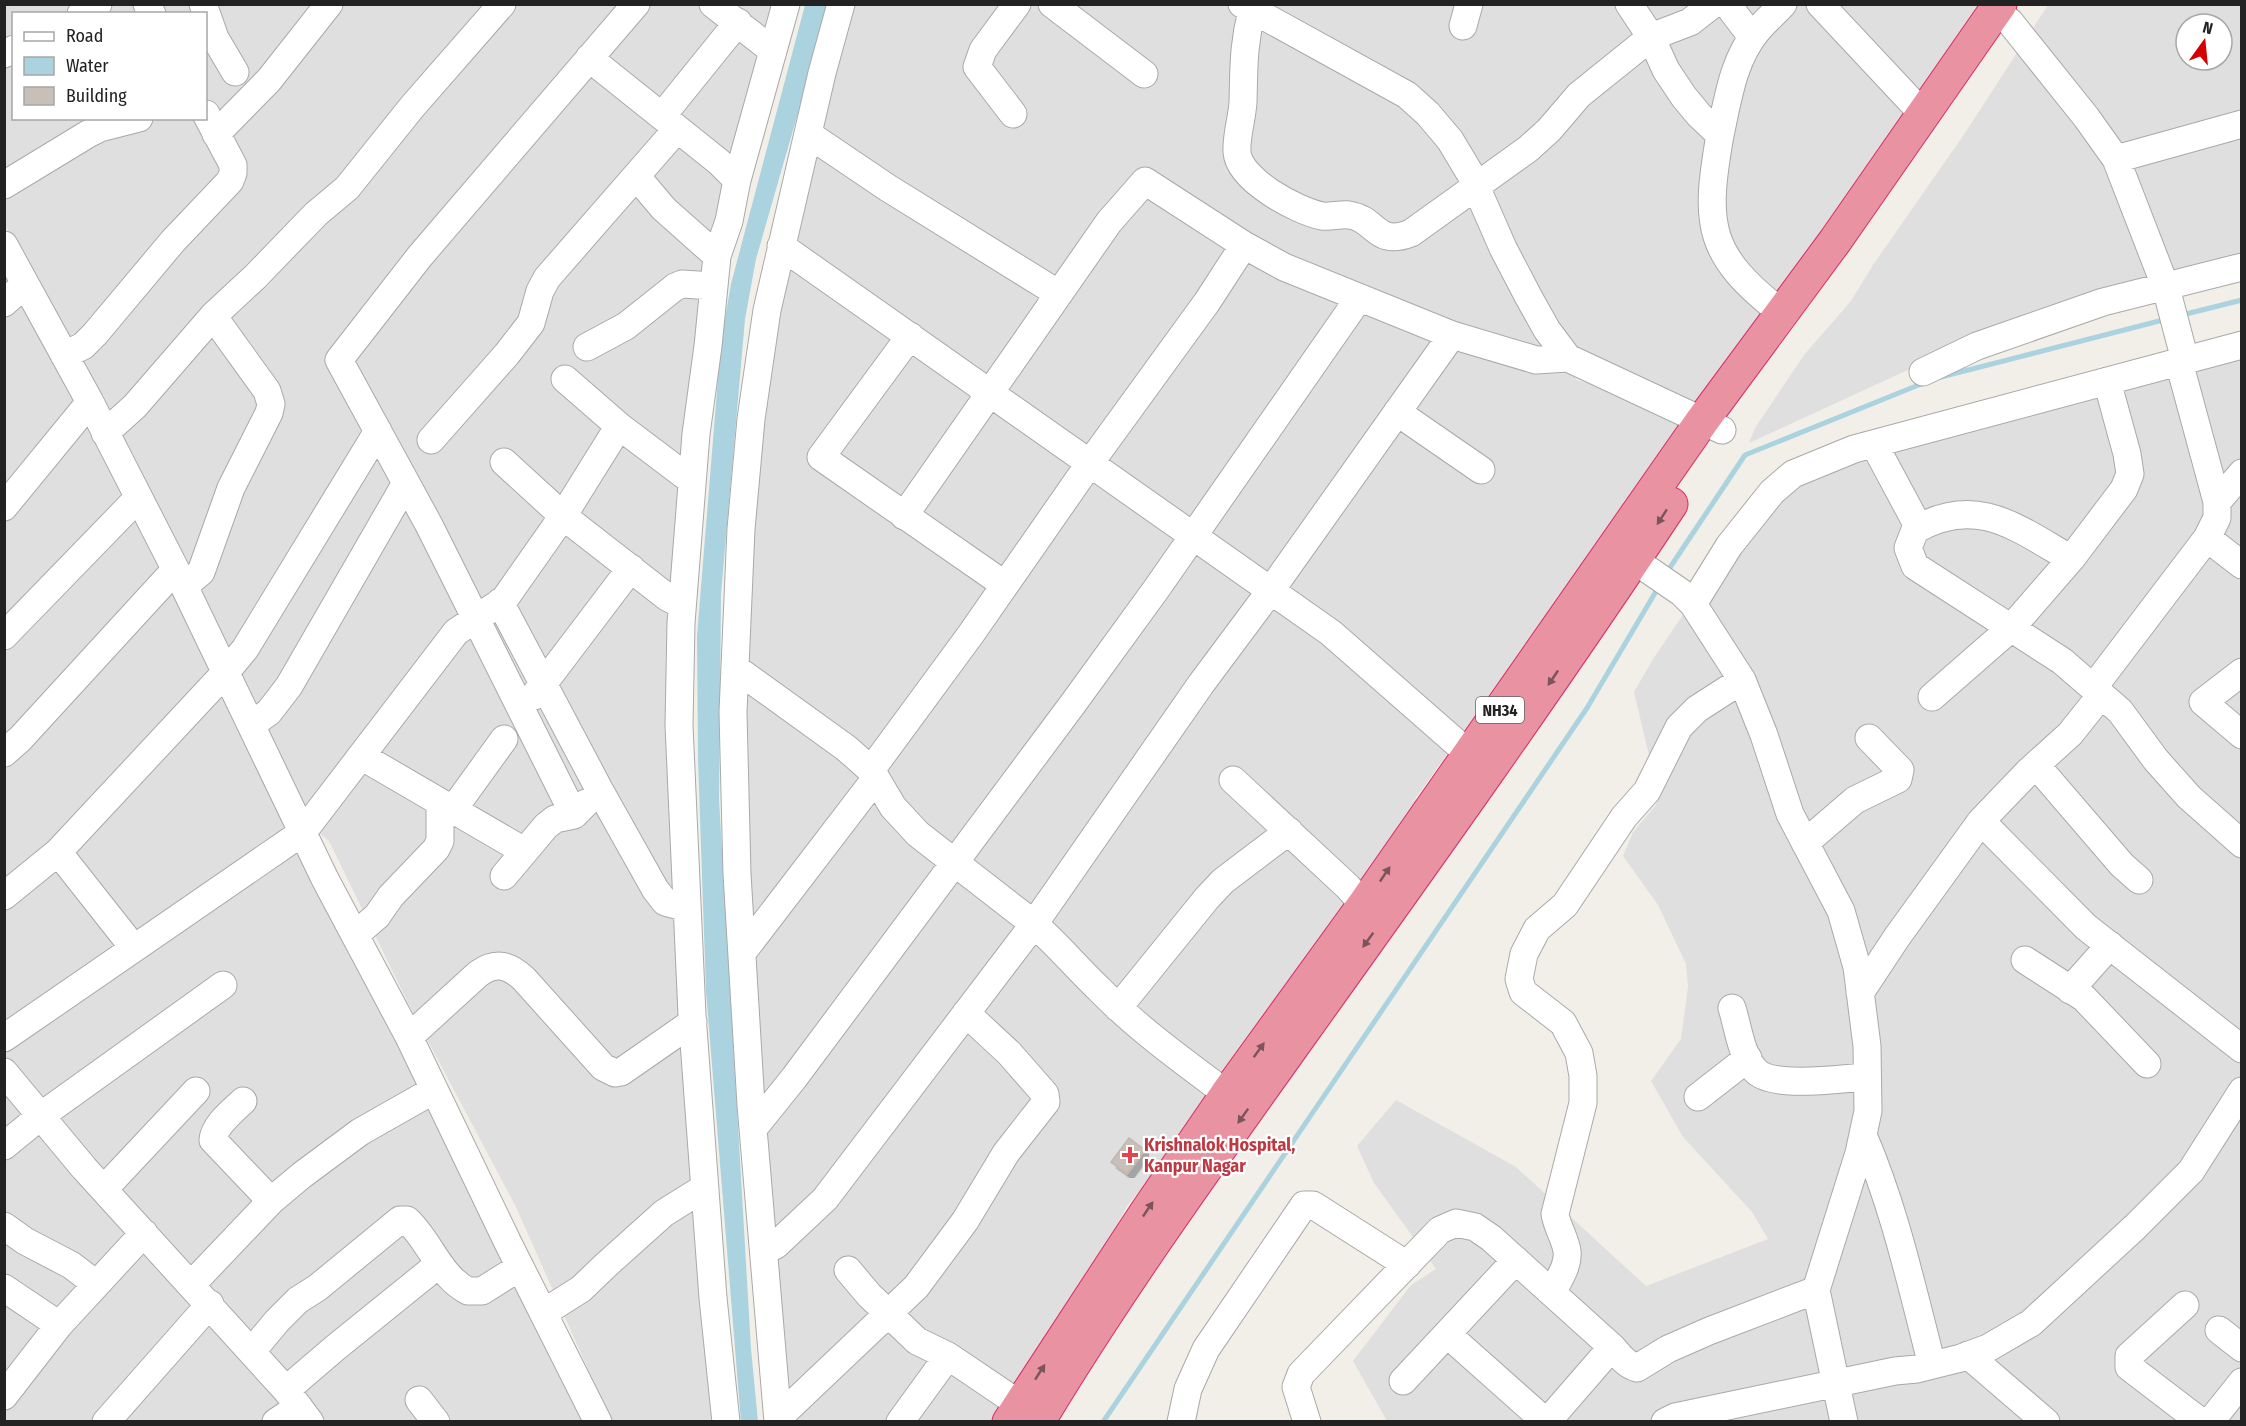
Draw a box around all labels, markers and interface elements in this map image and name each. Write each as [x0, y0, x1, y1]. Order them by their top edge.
legend [12, 12, 207, 120]
north arrow [2174, 12, 2234, 72]
text: N [2201, 18, 2215, 38]
text: Road [66, 25, 103, 47]
text: Water [66, 55, 109, 77]
text: Building [66, 85, 127, 107]
one-way arrow [1657, 508, 1668, 525]
one-way arrow [1548, 670, 1559, 686]
road number: NH34 [1476, 697, 1524, 723]
one-way arrow [1379, 866, 1390, 882]
one-way arrow [1362, 932, 1374, 948]
one-way arrow [1253, 1042, 1265, 1057]
one-way arrow [1237, 1108, 1249, 1124]
place label: Krishnalok Hospital, Kanpur Nagar [1144, 1134, 1295, 1177]
marker: Krishnalok Hospital, Kanpur Nagar [1121, 1146, 1139, 1164]
one-way arrow [1142, 1202, 1154, 1218]
one-way arrow [1034, 1364, 1045, 1380]

